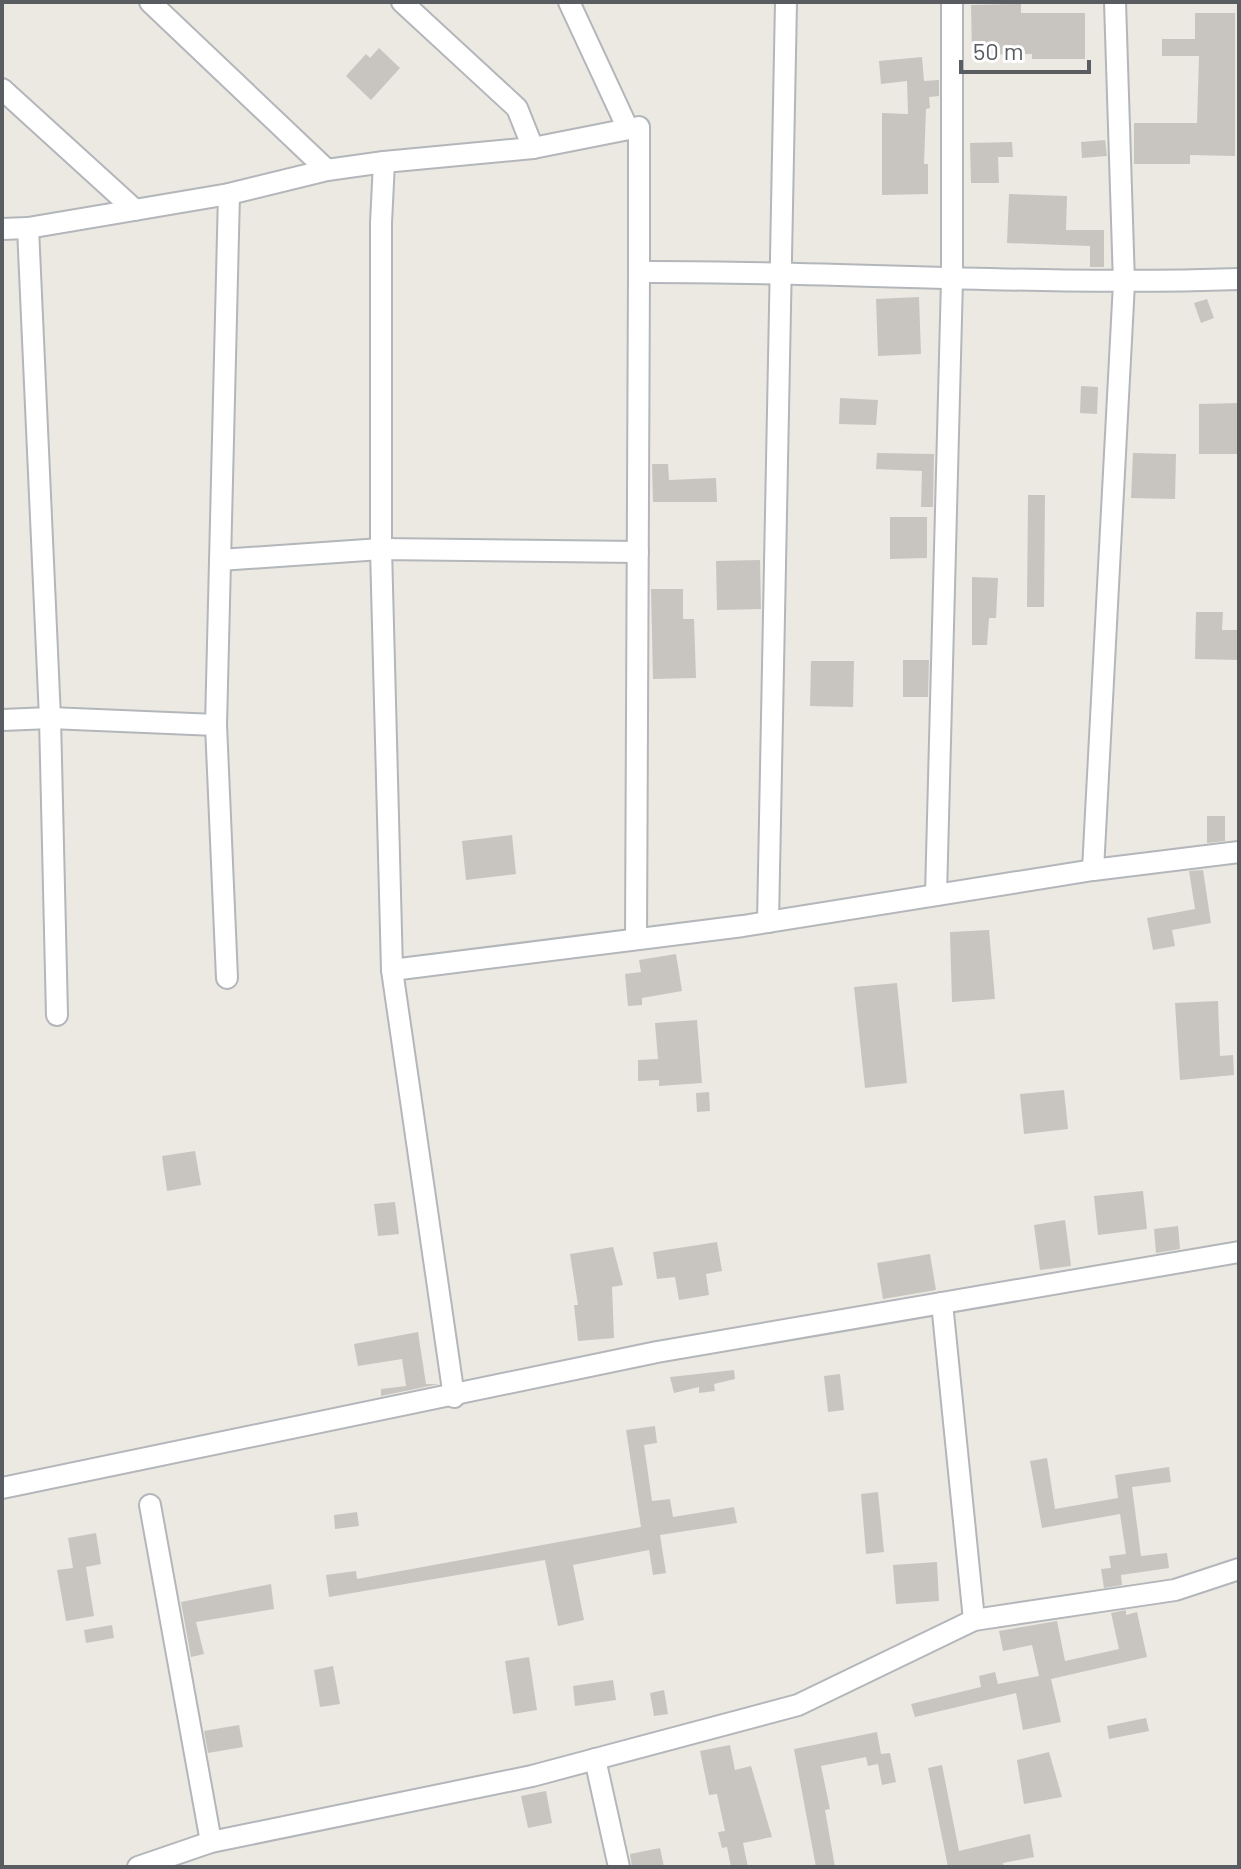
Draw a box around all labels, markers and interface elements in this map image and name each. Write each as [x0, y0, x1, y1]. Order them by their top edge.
scale bar [961, 24, 1089, 74]
text: 50 m [973, 36, 1024, 65]

